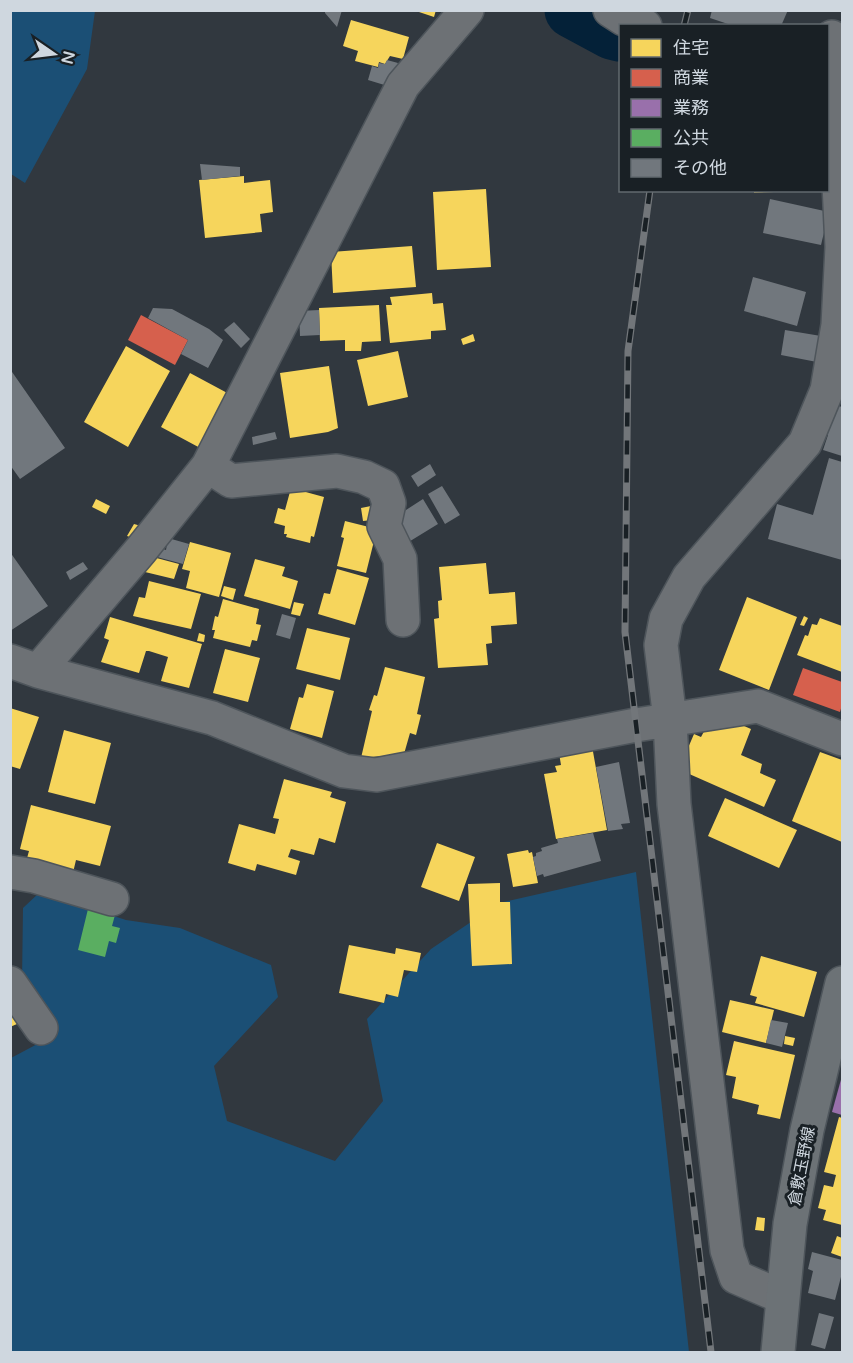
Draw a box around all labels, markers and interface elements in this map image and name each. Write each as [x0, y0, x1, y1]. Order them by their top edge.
north arrow [24, 24, 84, 84]
legend [619, 24, 829, 192]
text: 住宅 [673, 37, 709, 59]
text: N [56, 49, 79, 66]
text: 商業 [673, 67, 709, 89]
text: 業務 [673, 97, 709, 119]
text: 公共 [673, 127, 709, 149]
text: その他 [673, 157, 727, 179]
street label: 倉敷玉野線 [785, 1125, 819, 1207]

